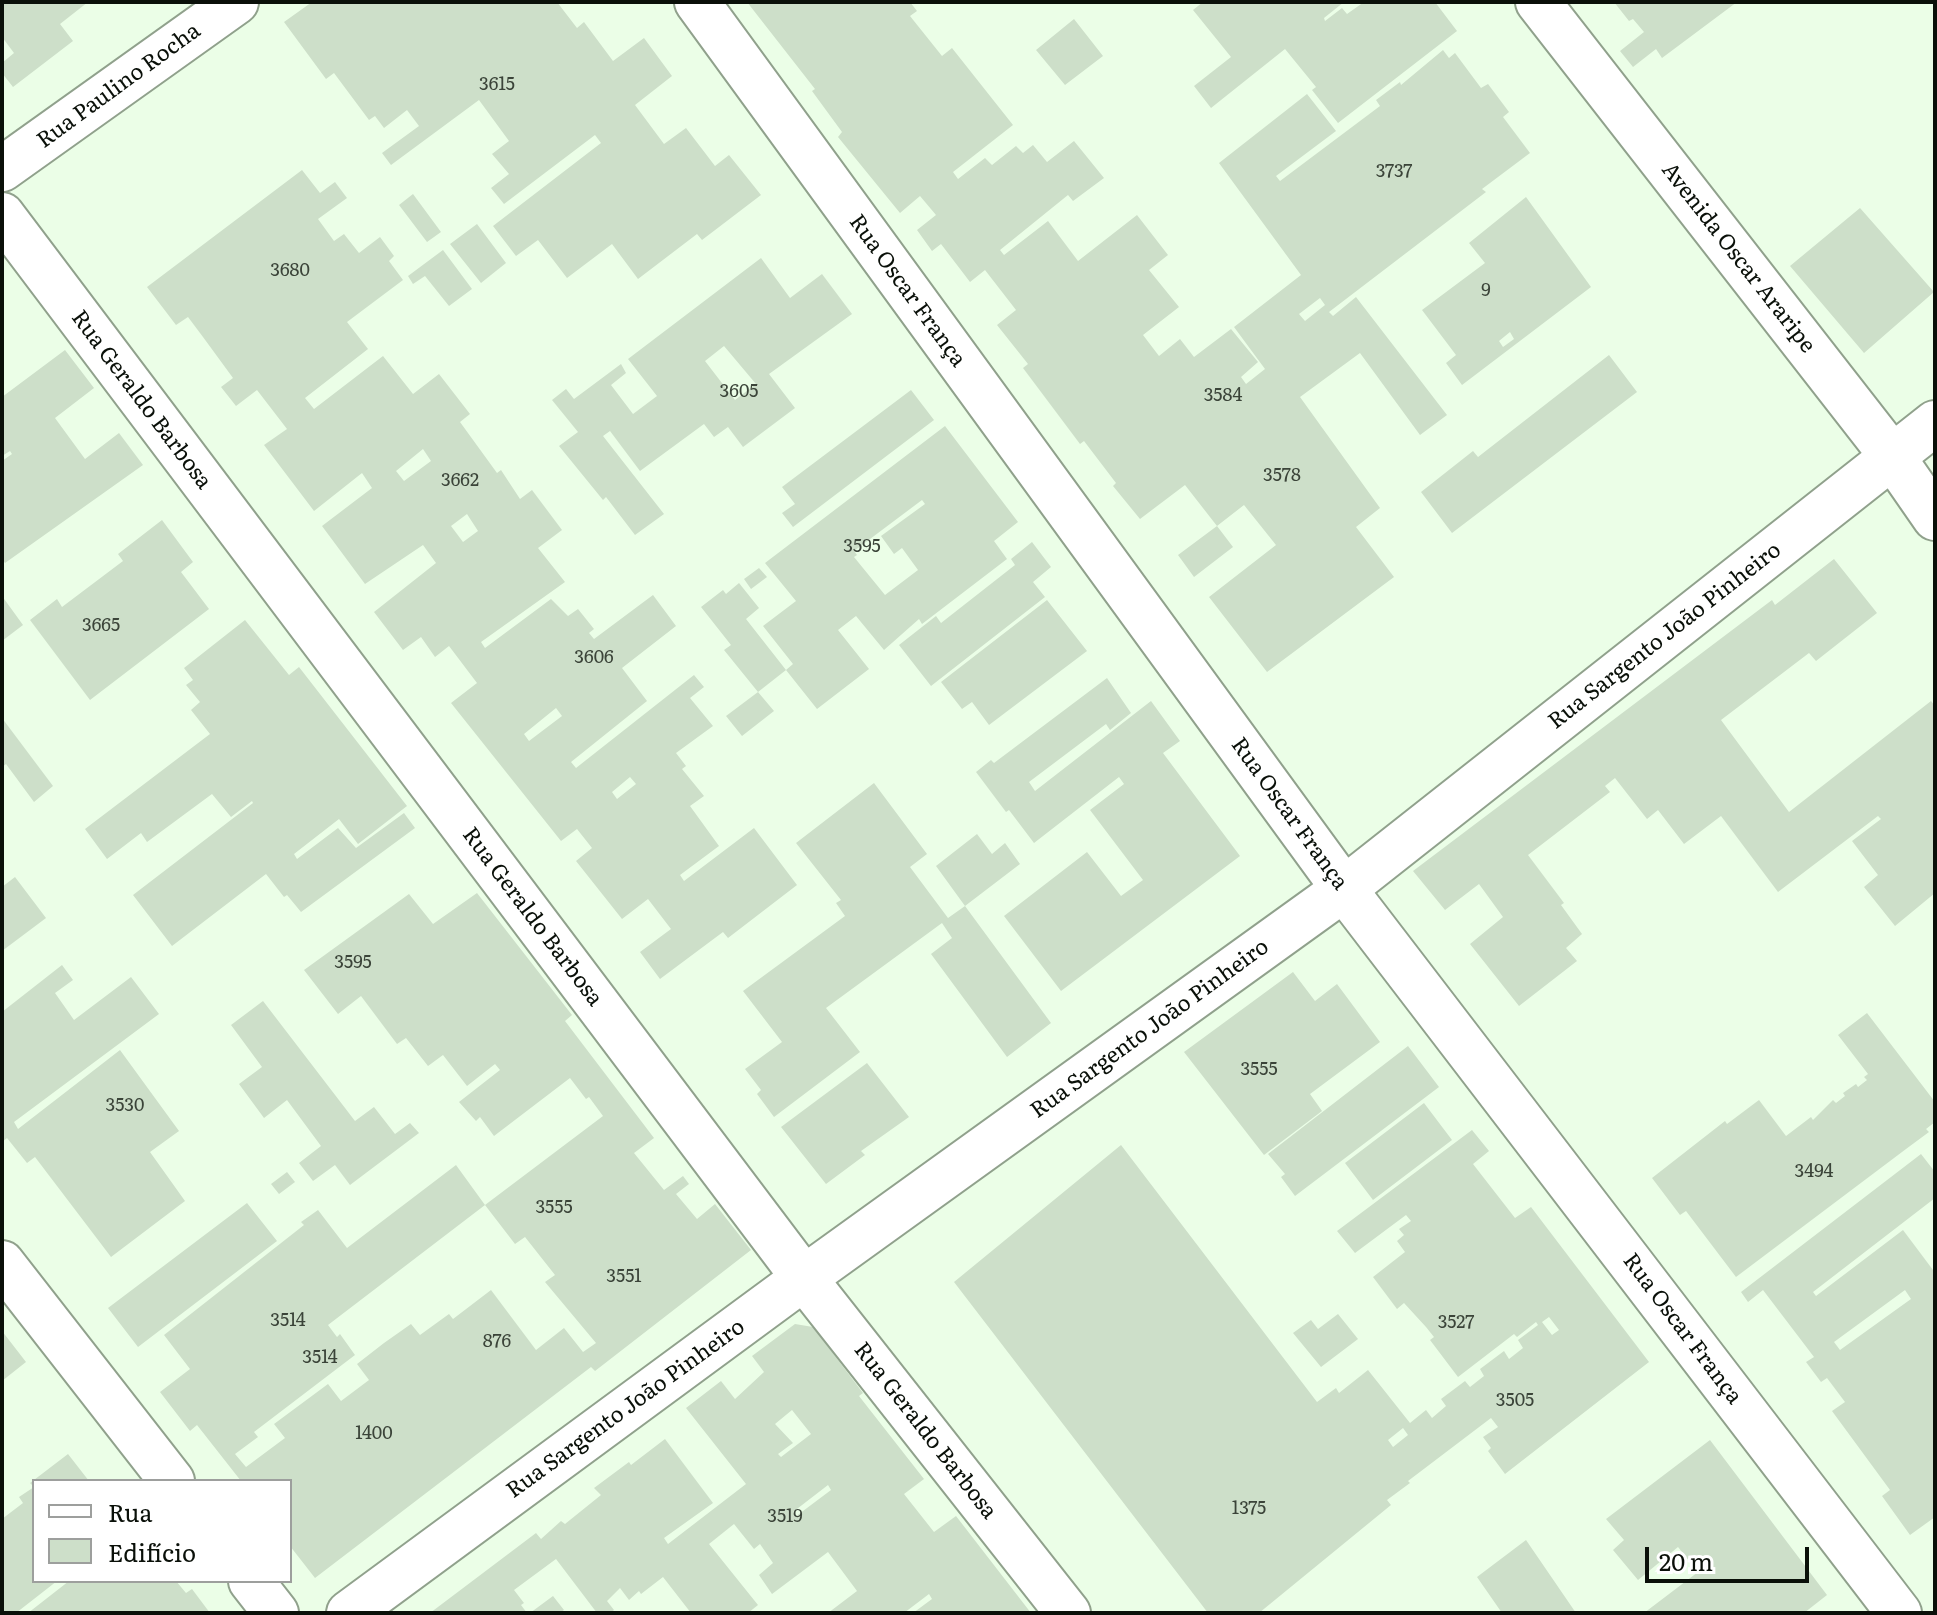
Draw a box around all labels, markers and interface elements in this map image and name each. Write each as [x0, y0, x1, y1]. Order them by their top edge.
street label: Rua Paulino Rocha [32, 18, 206, 154]
house number: 3615 [479, 74, 515, 96]
street label: Avenida Oscar Araripe [1656, 158, 1820, 358]
house number: 3737 [1376, 161, 1412, 183]
street label: Rua Oscar França [843, 210, 971, 372]
house number: 3680 [270, 260, 310, 282]
house number: 9 [1481, 280, 1491, 302]
street label: Rua Geraldo Barbosa [65, 306, 217, 494]
house number: 3605 [720, 381, 758, 403]
house number: 3584 [1204, 385, 1242, 407]
house number: 3578 [1263, 465, 1301, 487]
house number: 3662 [441, 470, 479, 492]
house number: 3595 [843, 536, 881, 558]
street label: Rua Sargento João Pinheiro [1543, 537, 1787, 735]
house number: 3665 [82, 615, 120, 637]
house number: 3606 [574, 647, 614, 669]
street label: Rua Oscar França [1225, 733, 1353, 895]
street label: Rua Geraldo Barbosa [456, 823, 608, 1011]
street label: Rua Sargento João Pinheiro [1026, 934, 1274, 1124]
house number: 3595 [334, 952, 372, 974]
house number: 3555 [1240, 1059, 1278, 1081]
house number: 3530 [106, 1095, 144, 1117]
house number: 3494 [1795, 1161, 1833, 1183]
house number: 3555 [535, 1197, 573, 1219]
street label: Rua Oscar França [1617, 1249, 1747, 1409]
house number: 3551 [606, 1266, 642, 1288]
house number: 3514 [270, 1310, 306, 1332]
house number: 3527 [1438, 1312, 1474, 1334]
street label: Rua Sargento João Pinheiro [502, 1314, 750, 1504]
house number: 876 [483, 1331, 511, 1353]
street label: Rua Geraldo Barbosa [848, 1338, 1002, 1524]
house number: 3514 [302, 1347, 338, 1369]
house number: 3505 [1496, 1390, 1534, 1412]
house number: 1400 [355, 1423, 393, 1445]
legend [32, 1479, 292, 1583]
text: Rua [108, 1494, 152, 1529]
house number: 1375 [1232, 1498, 1266, 1520]
house number: 3519 [767, 1506, 803, 1528]
scale bar [1649, 1531, 1813, 1581]
text: Edifício [108, 1534, 196, 1569]
text: 20 m [1659, 1543, 1713, 1578]

